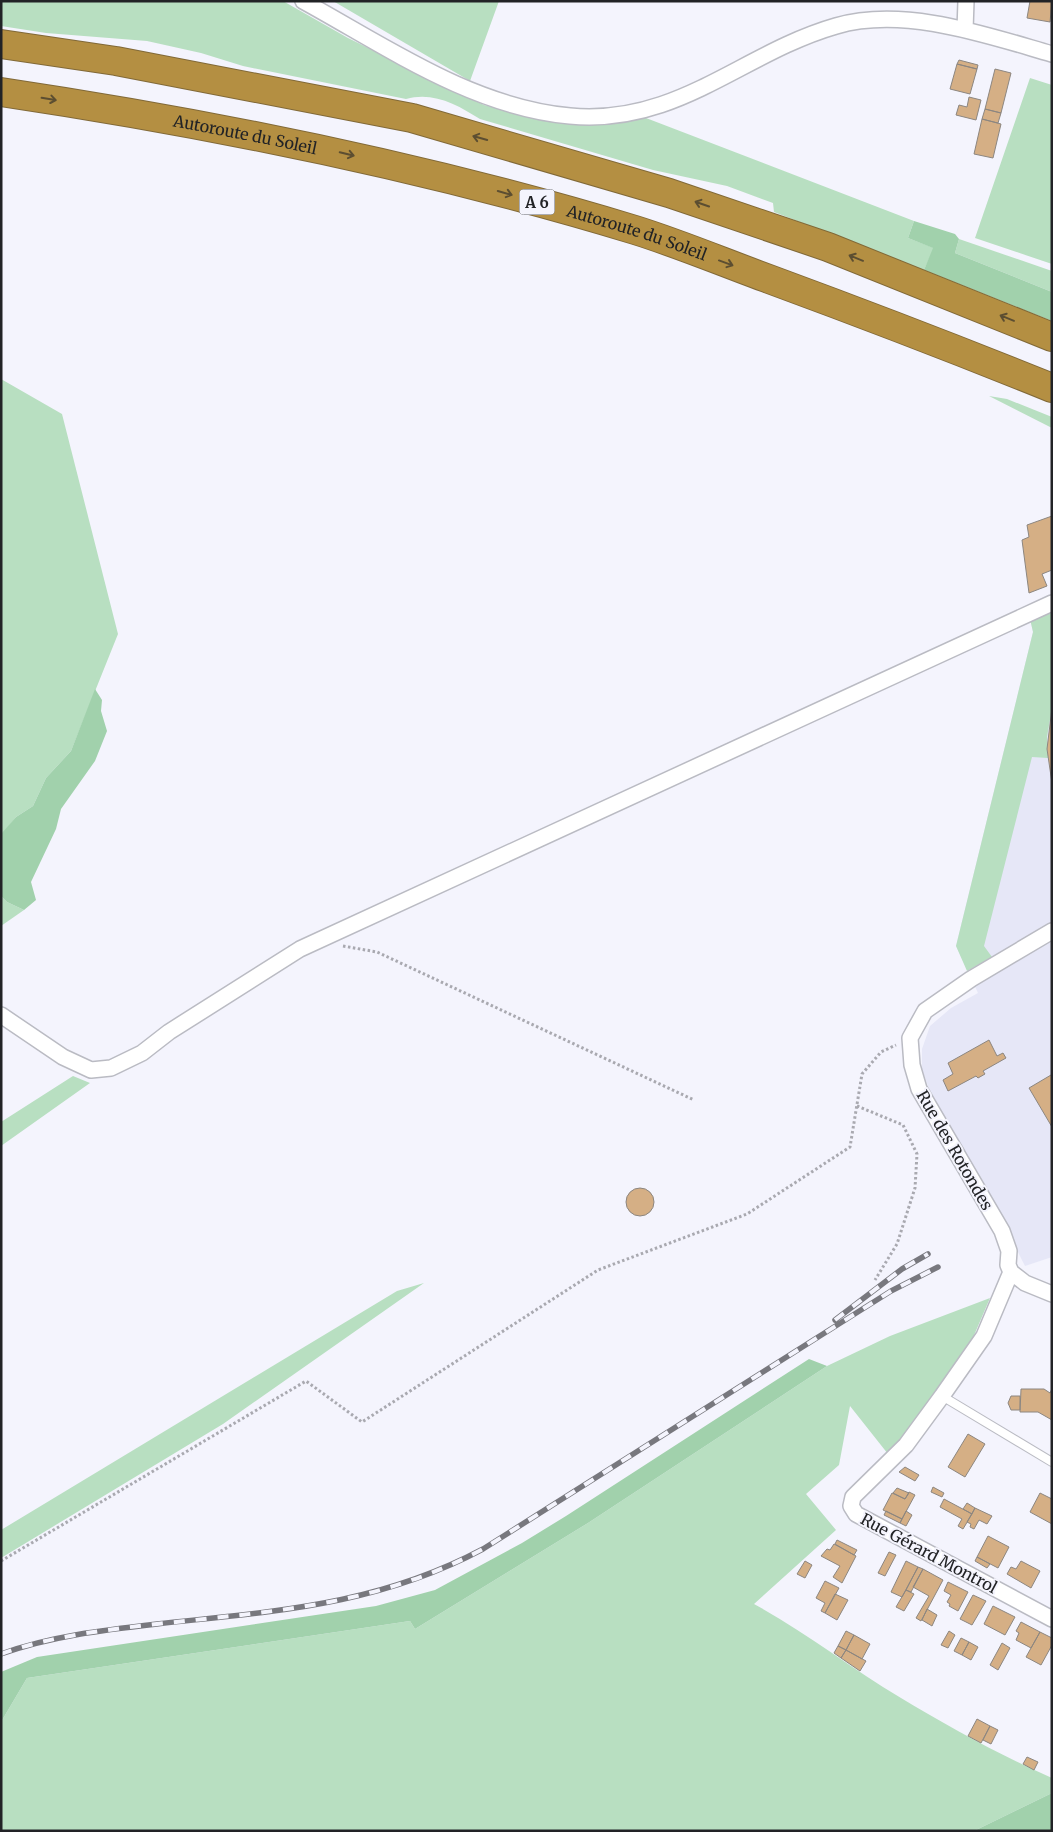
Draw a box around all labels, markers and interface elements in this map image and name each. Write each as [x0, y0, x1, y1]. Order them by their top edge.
one-way arrow [41, 95, 57, 105]
street label: Autoroute du Soleil [171, 110, 319, 158]
one-way arrow [472, 133, 488, 142]
one-way arrow [338, 150, 354, 159]
one-way arrow [496, 188, 512, 198]
road number: A 6 [520, 190, 554, 214]
one-way arrow [695, 199, 711, 208]
street label: Autoroute du Soleil [564, 200, 710, 265]
one-way arrow [849, 253, 864, 262]
one-way arrow [718, 259, 733, 268]
one-way arrow [999, 313, 1014, 322]
street label: Rue des Rotondes [913, 1086, 998, 1214]
street label: Rue Gérard Montrol [857, 1509, 1001, 1597]

